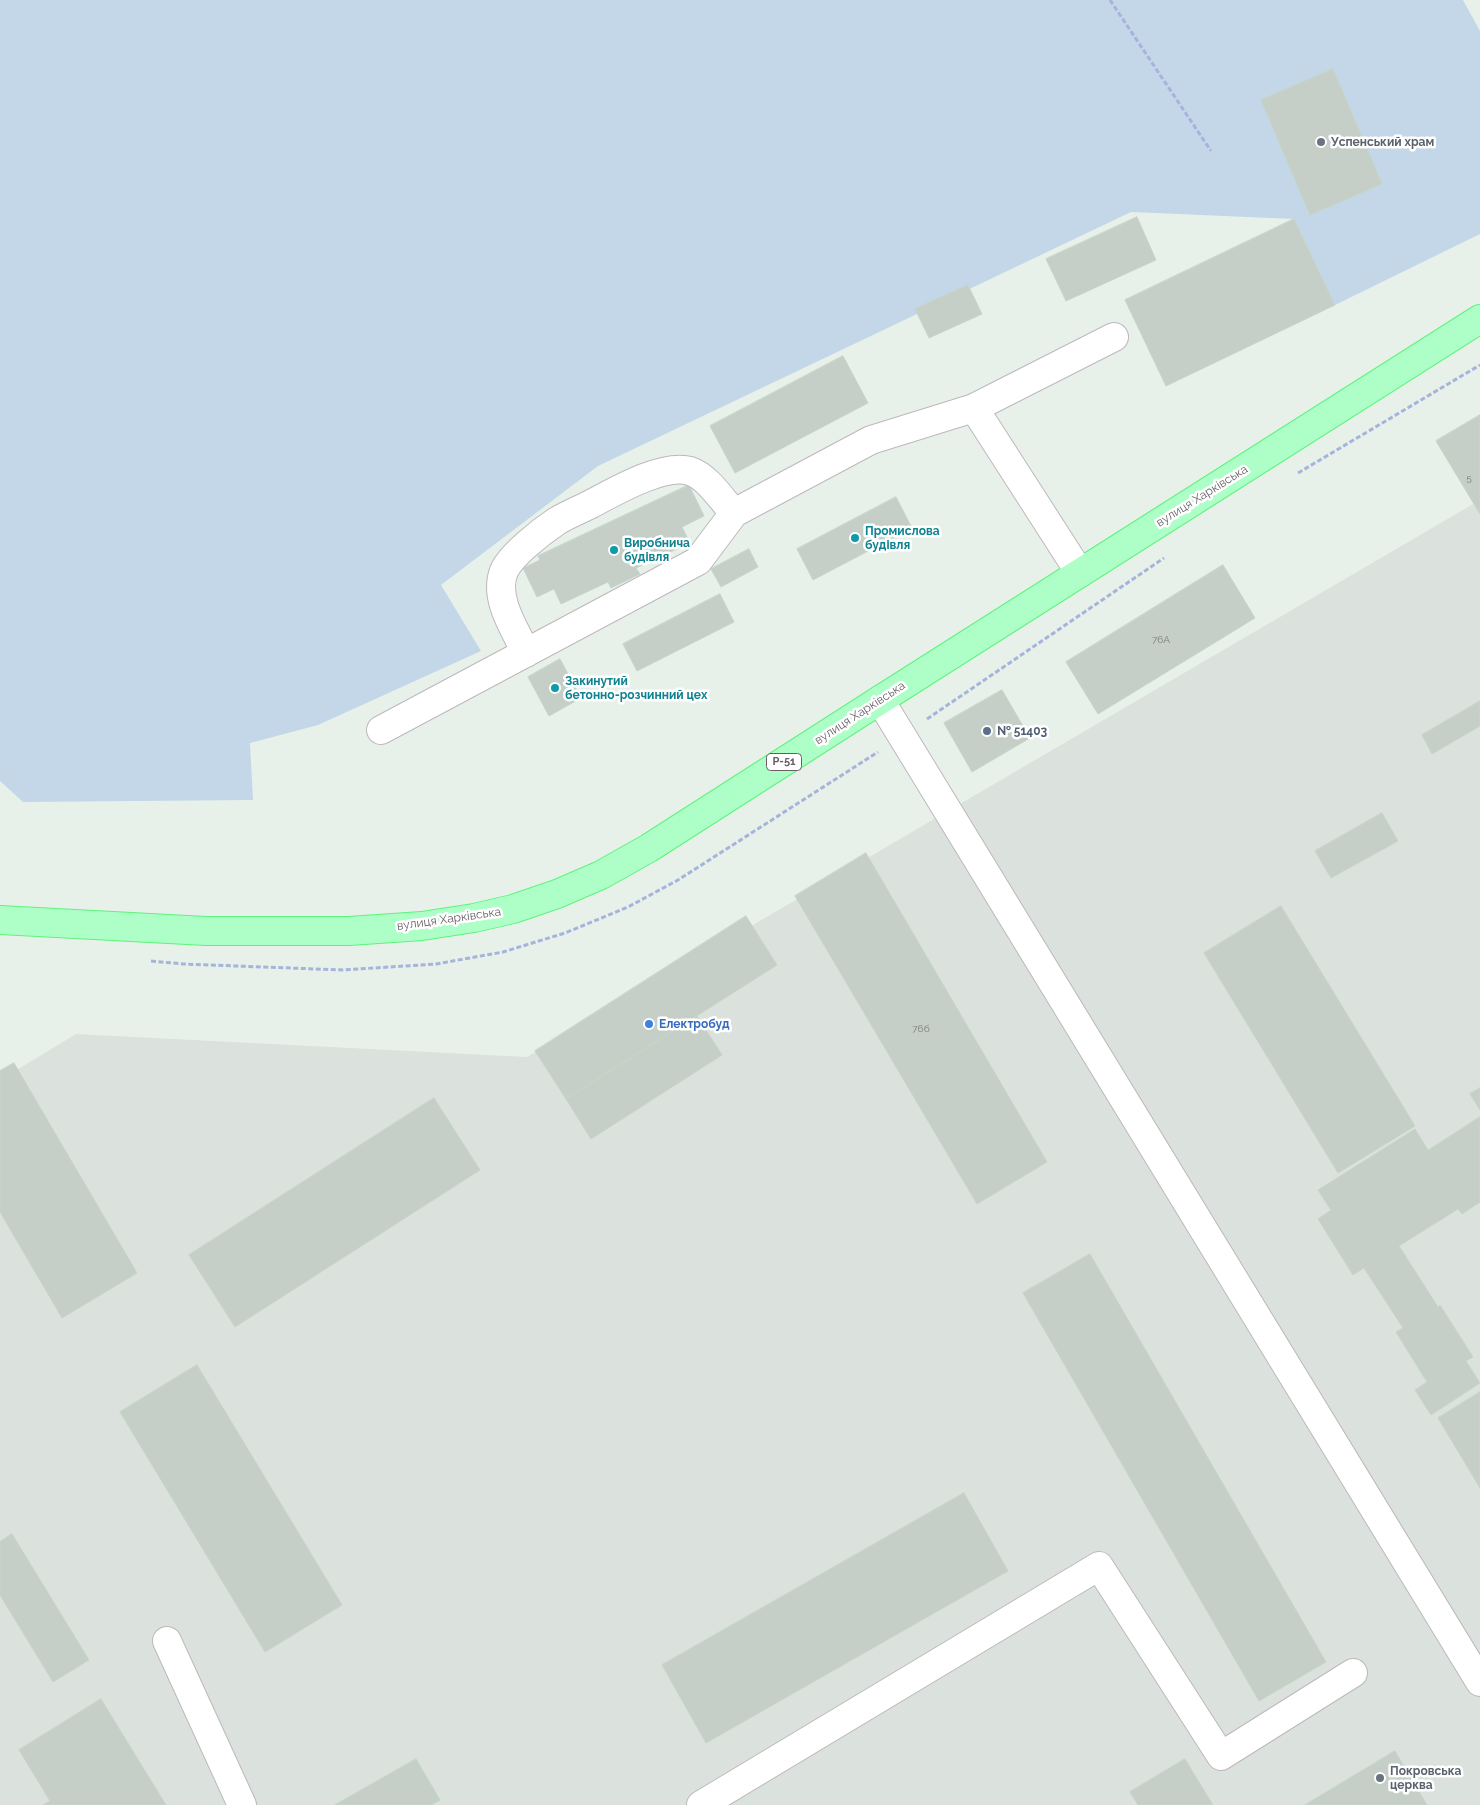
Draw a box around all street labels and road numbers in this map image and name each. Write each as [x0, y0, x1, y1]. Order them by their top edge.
street label: вулиця Харківська [1154, 462, 1250, 530]
street label: вулиця Харківська [812, 678, 908, 748]
road number: Р-51 [766, 754, 802, 770]
street label: вулиця Харківська [396, 905, 502, 933]

